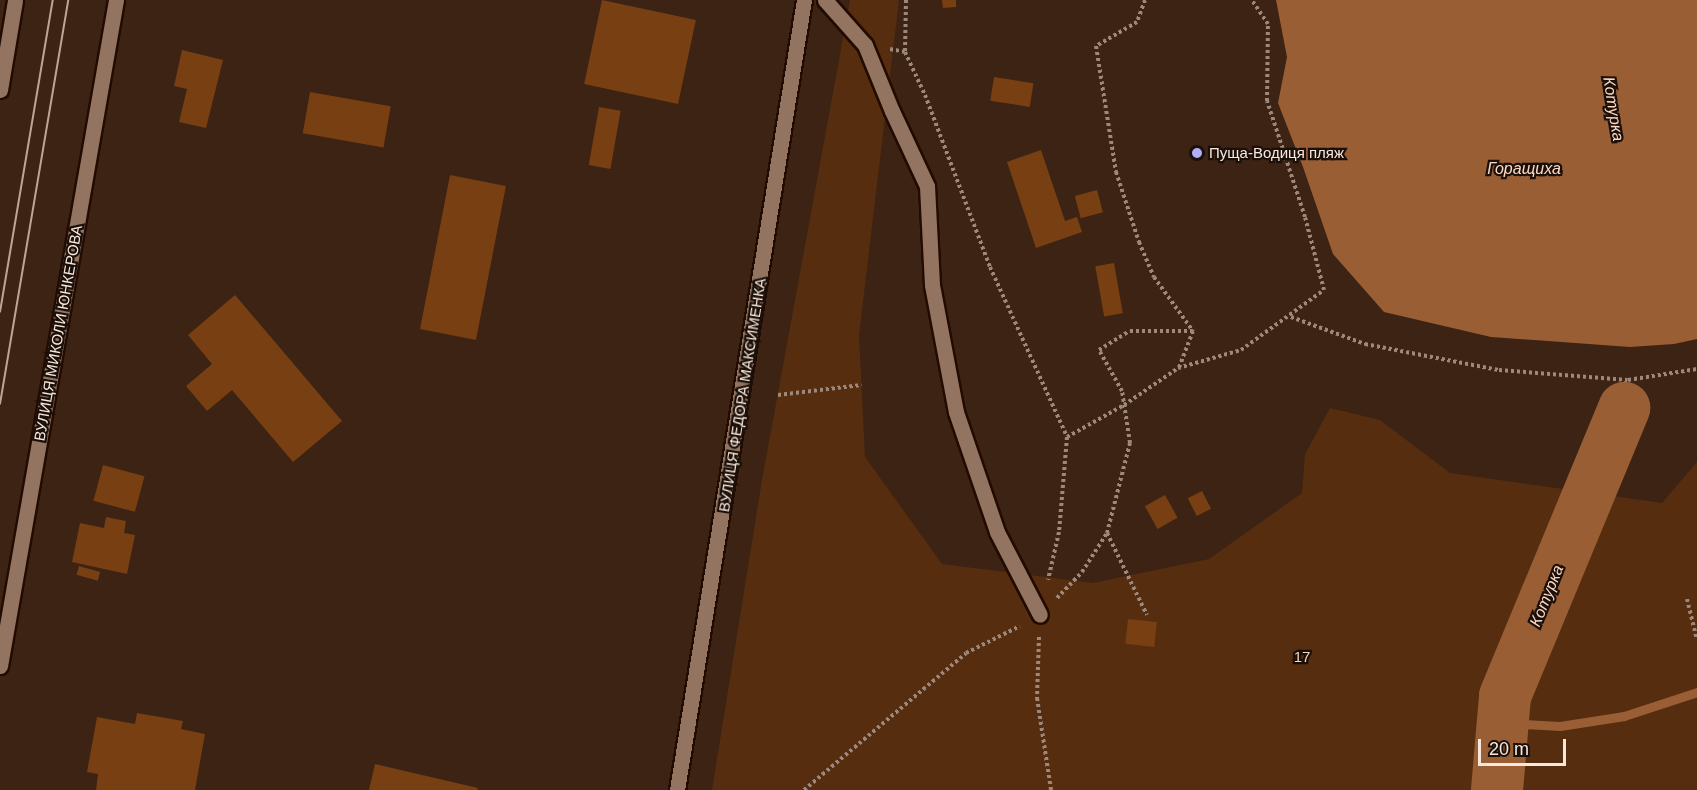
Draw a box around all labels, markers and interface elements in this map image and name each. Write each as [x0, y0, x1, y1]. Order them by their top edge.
water label: Котурка [1598, 76, 1628, 142]
place label: Пуща-Водиця пляж [1209, 144, 1344, 162]
marker: Пуща-Водиця пляж [1190, 146, 1204, 160]
water label: Горащиха [1487, 159, 1561, 179]
street label: ВУЛИЦЯ МИКОЛИ ЮНКЕРОВА [30, 224, 86, 442]
street label: ВУЛИЦЯ ФЕДОРА МАКСИМЕНКА [715, 277, 769, 513]
water label: Котурка [1526, 562, 1568, 630]
park label: 17 [1294, 648, 1310, 666]
scale bar [1481, 727, 1570, 765]
text: 20 m [1489, 739, 1529, 759]

